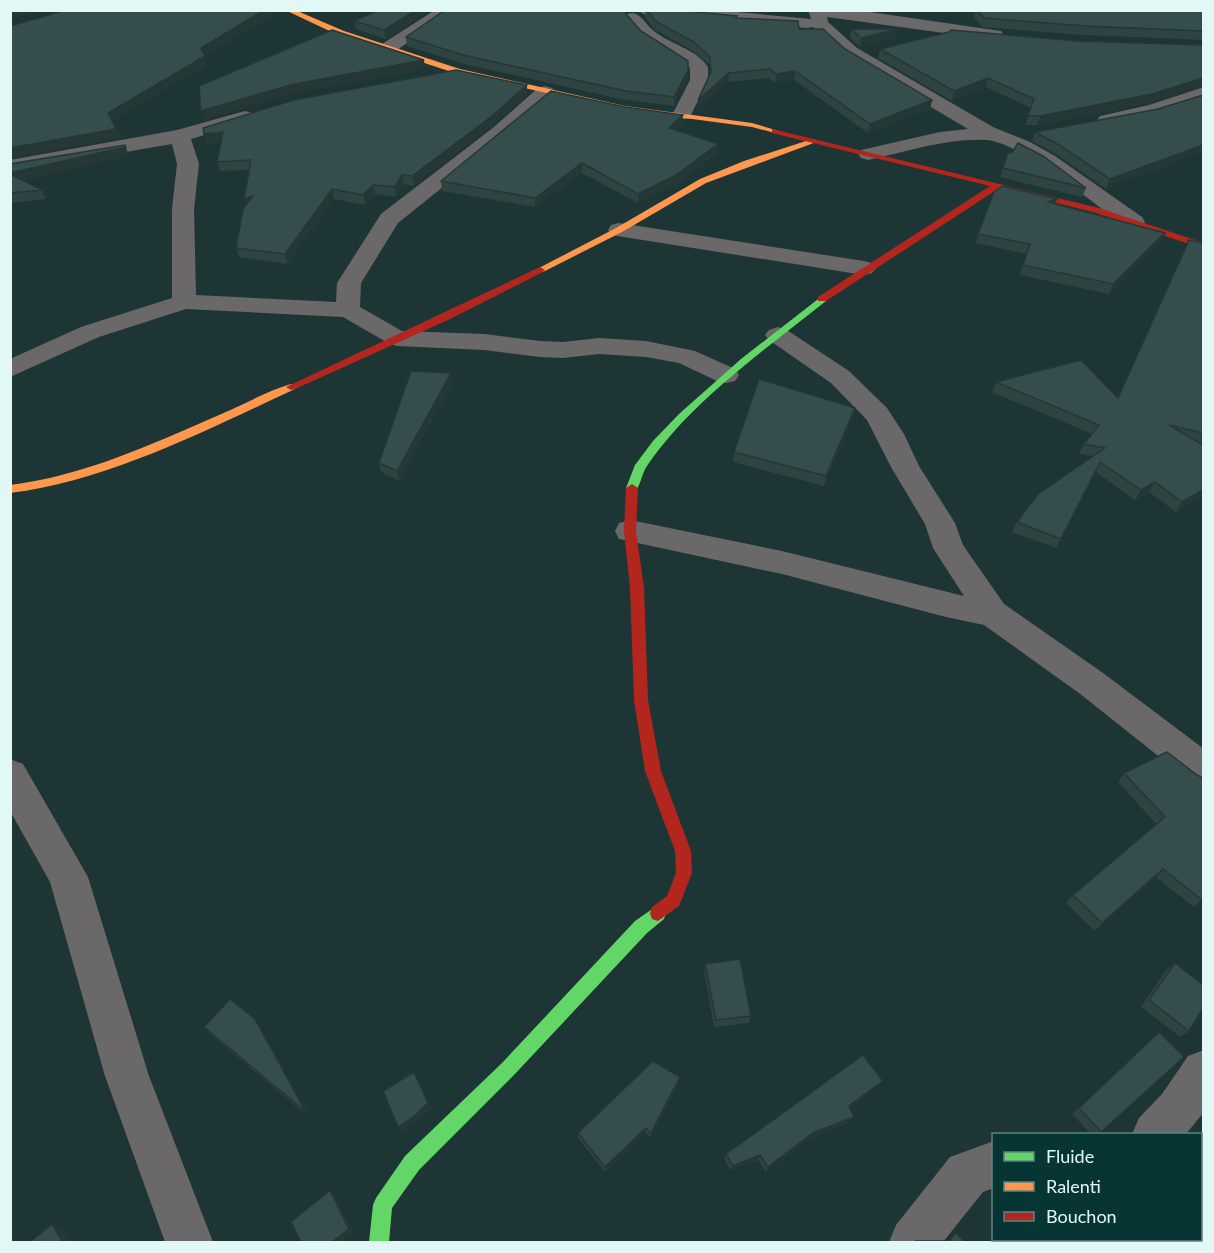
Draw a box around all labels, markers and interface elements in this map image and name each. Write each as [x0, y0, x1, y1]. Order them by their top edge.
legend [992, 1133, 1202, 1241]
text: Fluide [1046, 1145, 1094, 1167]
text: Ralenti [1046, 1175, 1101, 1197]
text: Bouchon [1046, 1205, 1117, 1227]

